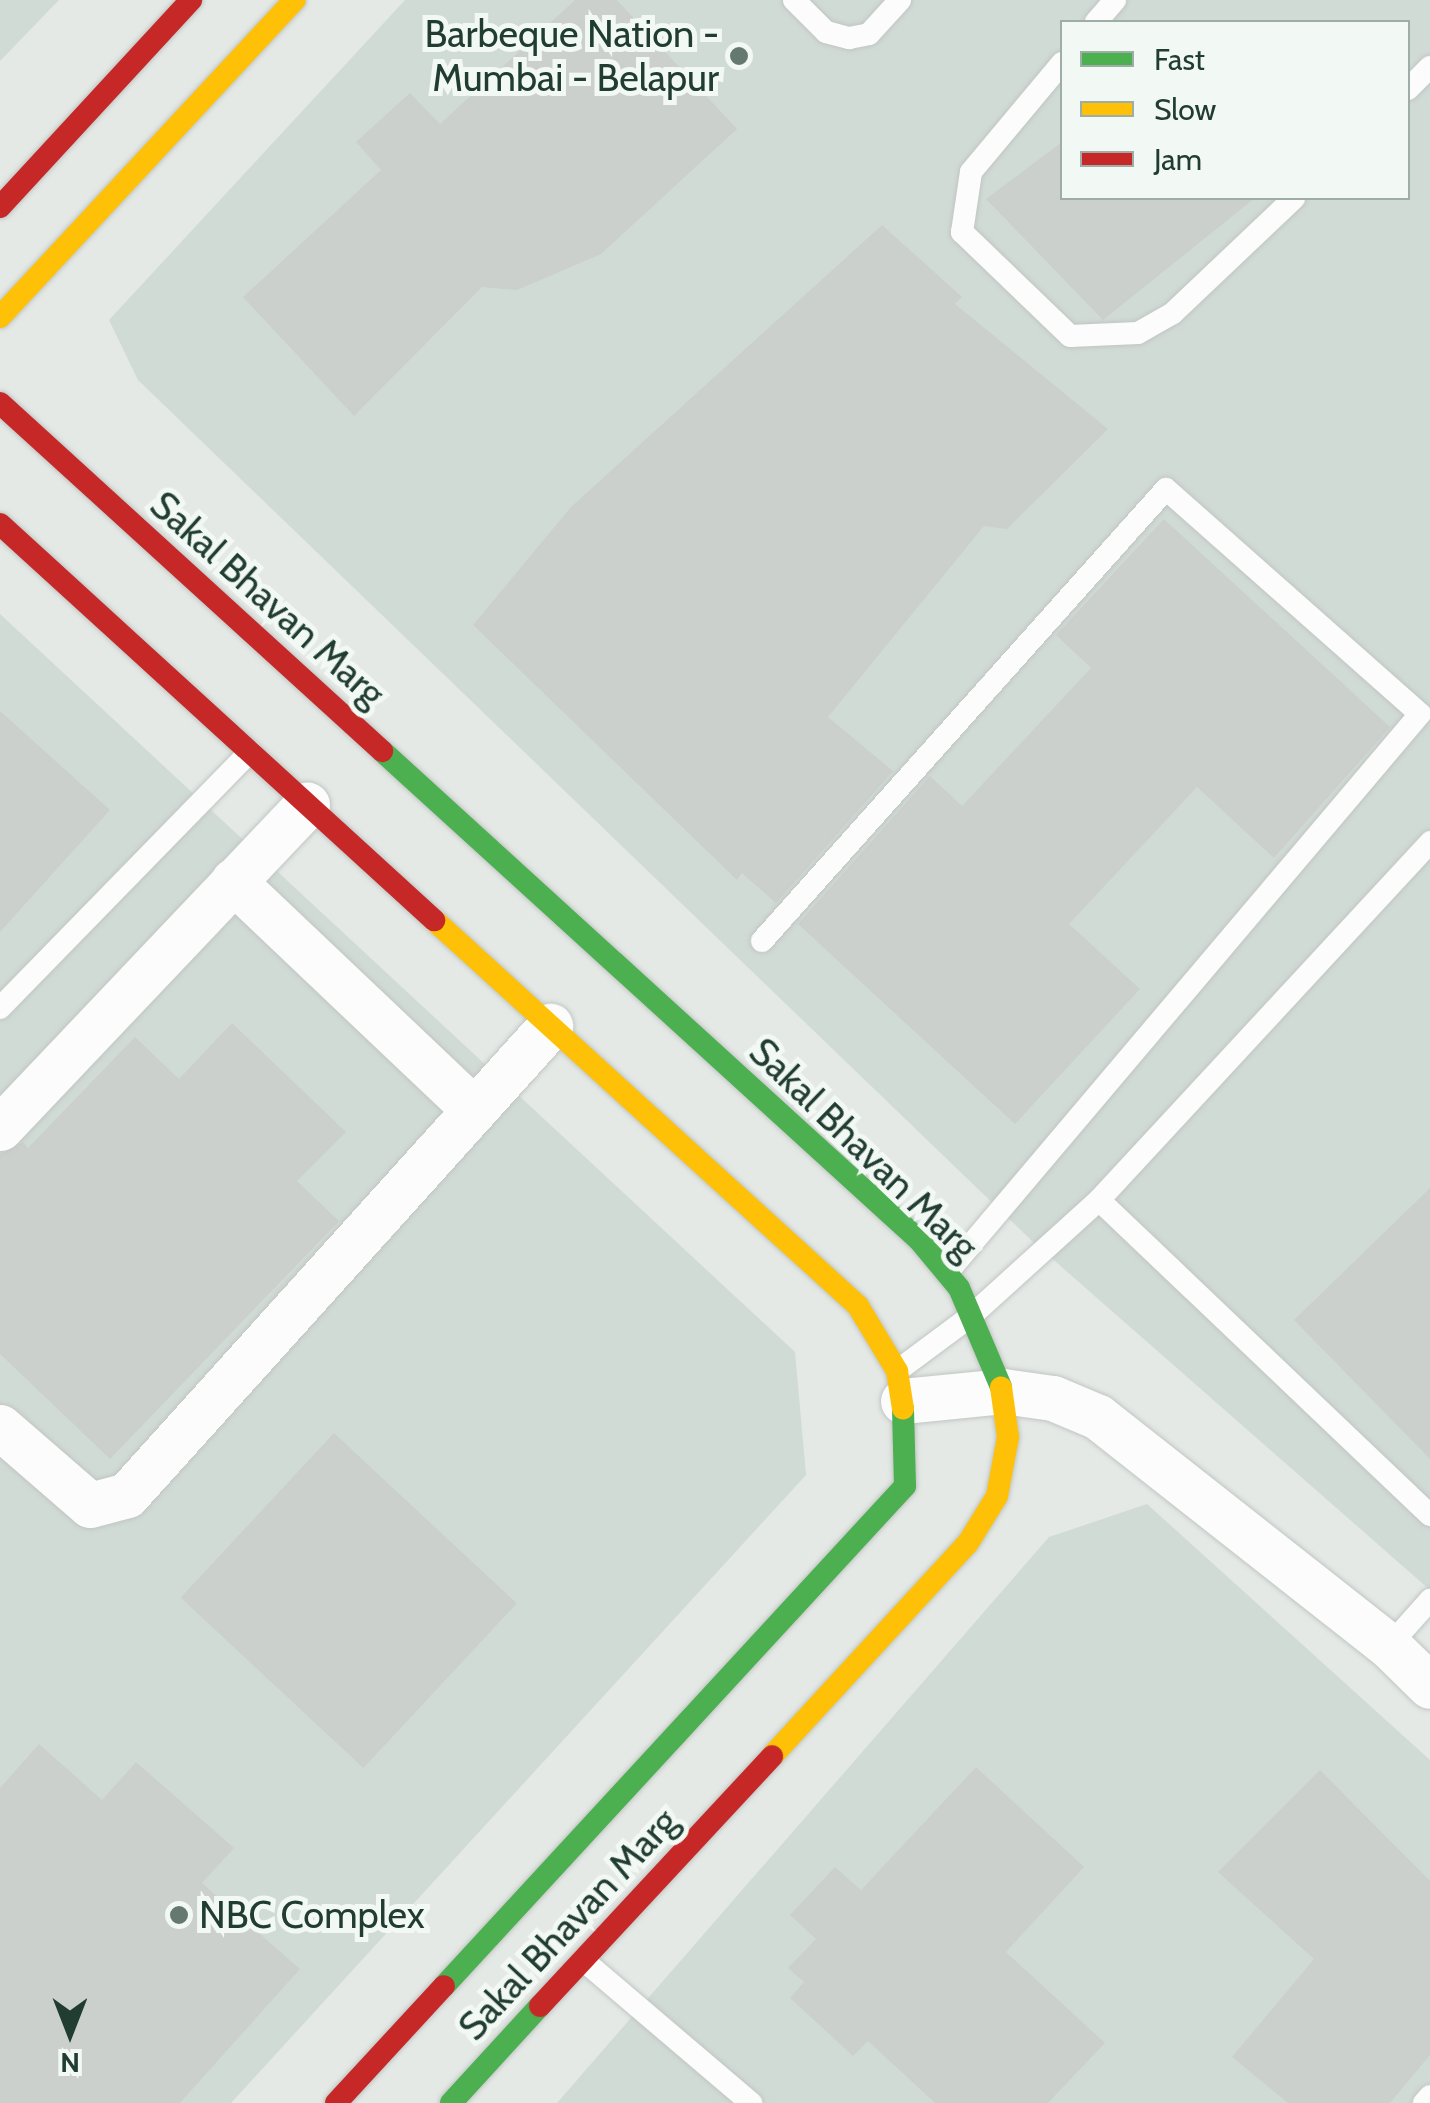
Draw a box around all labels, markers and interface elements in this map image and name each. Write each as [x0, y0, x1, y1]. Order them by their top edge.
place label: Barbeque Nation - Mumbai - Belapur [425, 11, 719, 100]
legend [1060, 20, 1410, 200]
text: Fast [1154, 41, 1205, 78]
marker: Barbeque Nation - Mumbai - Belapur [728, 45, 750, 67]
text: Slow [1154, 91, 1216, 128]
text: Jam [1154, 141, 1202, 178]
street label: Sakal Bhavan Marg [141, 482, 395, 716]
street label: Sakal Bhavan Marg [740, 1029, 988, 1269]
street label: Sakal Bhavan Marg [449, 1799, 687, 2049]
place label: NBC Complex [199, 1892, 425, 1938]
marker: NBC Complex [168, 1904, 190, 1926]
north arrow [20, 1983, 120, 2083]
text: N [60, 2046, 80, 2080]

